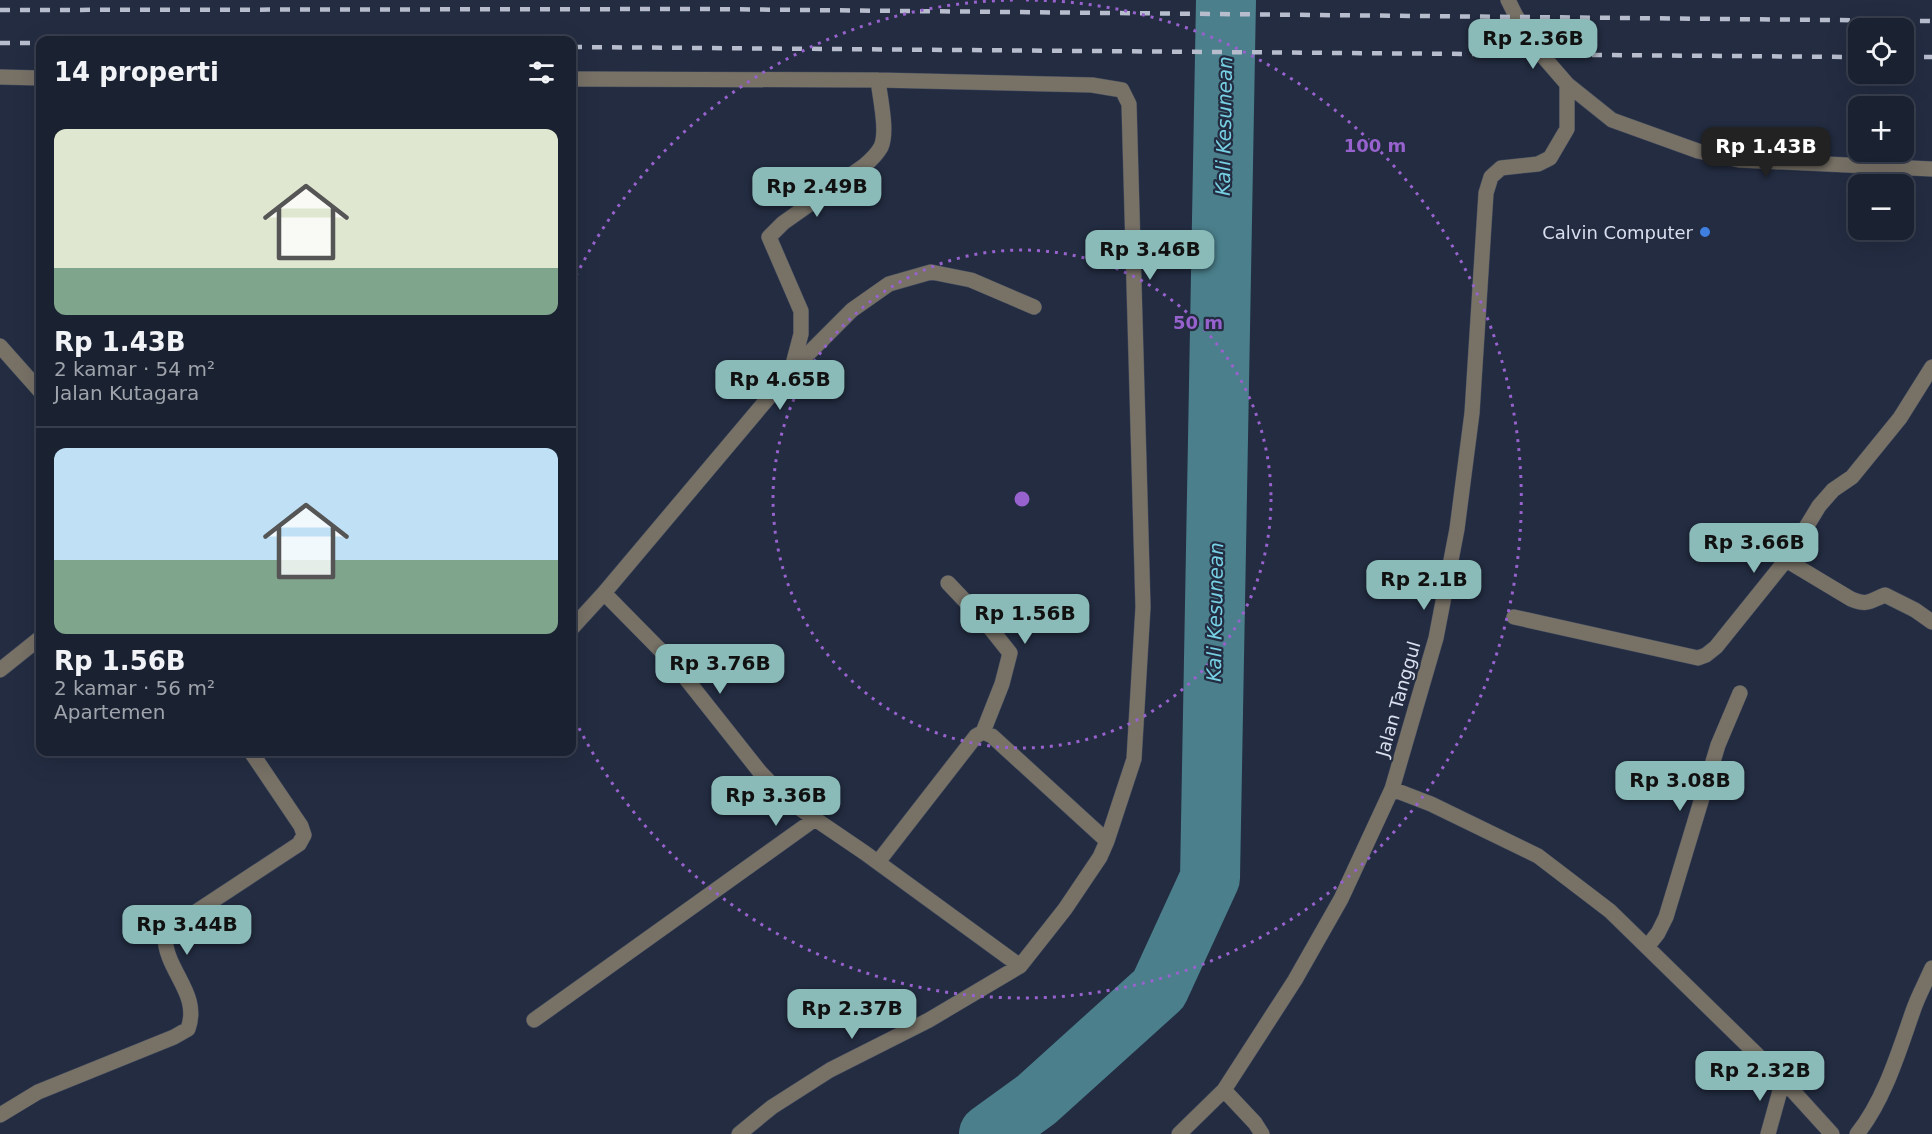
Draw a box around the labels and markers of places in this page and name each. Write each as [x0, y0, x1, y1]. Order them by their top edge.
pin: Rp 2.36B [1471, 19, 1595, 70]
pin: Rp 1.43B [1704, 127, 1828, 178]
pin: Rp 2.49B [755, 167, 879, 218]
place label: Calvin Computer [1542, 222, 1694, 243]
marker: Calvin Computer [1698, 225, 1712, 239]
pin: Rp 3.46B [1088, 230, 1212, 281]
pin: Rp 4.65B [718, 360, 842, 411]
centre of rings [1012, 489, 1032, 509]
pin: Rp 3.66B [1692, 523, 1816, 574]
pin: Rp 2.1B [1369, 560, 1479, 611]
pin: Rp 1.56B [963, 594, 1087, 645]
pin: Rp 3.76B [658, 644, 782, 695]
pin: Rp 3.08B [1618, 761, 1742, 812]
pin: Rp 3.36B [714, 776, 838, 827]
pin: Rp 3.44B [125, 905, 249, 956]
pin: Rp 2.37B [790, 989, 914, 1040]
pin: Rp 2.32B [1698, 1051, 1822, 1102]

